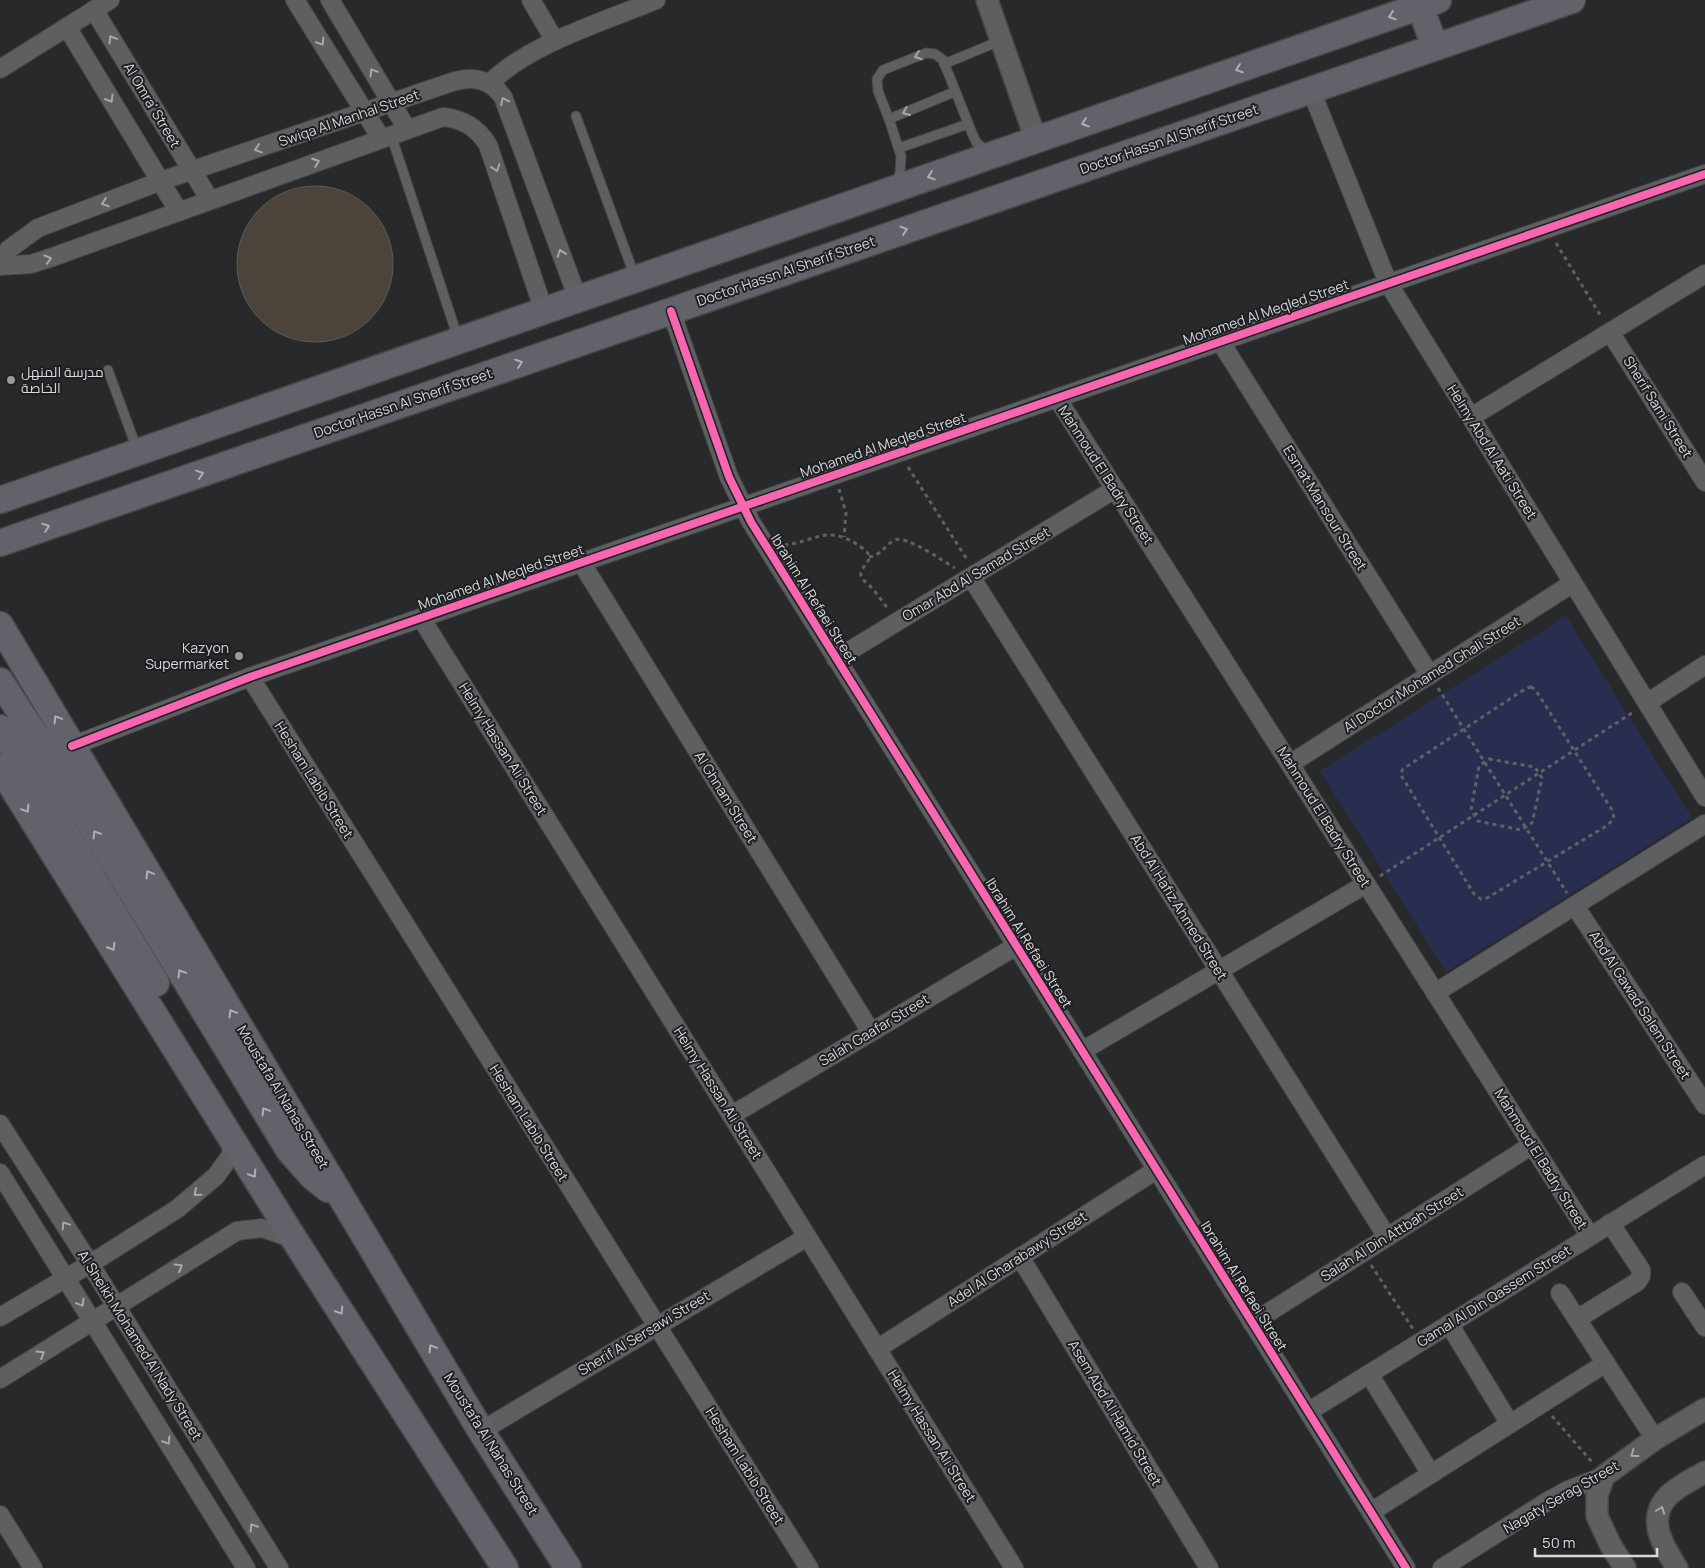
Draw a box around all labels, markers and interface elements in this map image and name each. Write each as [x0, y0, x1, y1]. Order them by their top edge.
one-way arrow [1388, 10, 1397, 20]
one-way arrow [109, 35, 119, 44]
one-way arrow [314, 36, 324, 45]
one-way arrow [914, 49, 923, 60]
street label: Al Omra' Street [120, 59, 186, 151]
one-way arrow [1235, 63, 1243, 73]
one-way arrow [370, 69, 380, 78]
street label: Swiqa Al Manhal Street [276, 84, 422, 151]
one-way arrow [104, 93, 114, 102]
one-way arrow [500, 97, 510, 106]
street label: Doctor Hassn Al Sherif Street [1077, 99, 1261, 178]
one-way arrow [902, 105, 911, 116]
one-way arrow [1081, 117, 1090, 127]
one-way arrow [254, 143, 263, 153]
one-way arrow [311, 158, 320, 168]
one-way arrow [490, 163, 500, 171]
one-way arrow [928, 170, 936, 180]
one-way arrow [101, 197, 109, 207]
one-way arrow [899, 226, 907, 236]
street label: Doctor Hassn Al Sherif Street [694, 231, 878, 310]
one-way arrow [557, 249, 568, 258]
one-way arrow [43, 254, 52, 264]
street label: Mohamed Al Meqled Street [1180, 274, 1352, 349]
street label: Sherif Sami Street [1619, 352, 1698, 462]
one-way arrow [514, 359, 522, 369]
place label: مدرسة المنهل الخاصة [21, 362, 104, 397]
street label: Doctor Hassn Al Sherif Street [311, 363, 495, 442]
marker: مدرسة المنهل الخاصة [5, 374, 17, 386]
street label: Helmy Abd Al Aati Street [1443, 381, 1542, 523]
street label: Mahmoud El Badry Street [1054, 401, 1159, 548]
street label: Mohamed Al Meqled Street [797, 407, 969, 482]
street label: Esmat Mansour Street [1279, 442, 1372, 574]
one-way arrow [195, 469, 203, 479]
one-way arrow [41, 522, 50, 532]
street label: Omar Abd Al Samad Street [898, 522, 1053, 625]
street label: Ibrahim Al Refaei Street [767, 530, 862, 668]
street label: Mohamed Al Meqled Street [415, 539, 587, 614]
street label: Al Doctor Mohamed Ghali Street [1340, 611, 1524, 736]
place label: Kazyon Supermarket [145, 638, 229, 673]
marker: Kazyon Supermarket [233, 650, 245, 662]
street label: Helmy Hassan Ali Street [455, 679, 552, 819]
one-way arrow [53, 716, 63, 725]
street label: Hesham Labib Street [271, 718, 358, 842]
street label: Mahmoud El Badry Street [1273, 743, 1376, 891]
street label: Al Ghnam Street [691, 747, 763, 847]
one-way arrow [19, 803, 29, 812]
one-way arrow [93, 830, 102, 839]
street label: Abd Al Hafiz Ahmed Street [1127, 830, 1232, 984]
one-way arrow [145, 870, 155, 879]
street label: Ibrahim Al Refaei Street [982, 874, 1077, 1012]
street label: Abd Al Gawad Salem Street [1585, 927, 1696, 1083]
one-way arrow [105, 941, 115, 950]
one-way arrow [177, 969, 187, 978]
street label: Salah Gaafar Street [815, 989, 933, 1070]
one-way arrow [229, 1010, 239, 1019]
street label: Moustafa Al Nahas Street [233, 1022, 334, 1172]
street label: Helmy Hassan Ali Street [670, 1023, 767, 1163]
street label: Hesham Labib Street [486, 1061, 573, 1185]
street label: Mahmoud El Badry Street [1490, 1085, 1593, 1233]
one-way arrow [262, 1108, 272, 1117]
one-way arrow [247, 1168, 257, 1177]
street label: Salah Al Din Attbah Street [1317, 1182, 1467, 1285]
one-way arrow [193, 1187, 202, 1196]
street label: Adel Al Gharabawy Street [943, 1206, 1090, 1311]
street label: Ibrahim Al Refaei Street [1197, 1217, 1292, 1355]
one-way arrow [62, 1222, 71, 1231]
street label: Gamal Al Din Qassem Street [1413, 1240, 1575, 1351]
street label: Al Sheikh Mohamed Al Nady Street [74, 1246, 207, 1444]
one-way arrow [174, 1264, 183, 1274]
street label: Sherif Al Sersawi Street [574, 1285, 713, 1379]
one-way arrow [75, 1298, 85, 1307]
one-way arrow [334, 1305, 343, 1315]
street label: Asem Abd Al Hamid Street [1064, 1336, 1167, 1489]
one-way arrow [429, 1345, 439, 1354]
one-way arrow [36, 1350, 45, 1360]
street label: Helmy Hassan Ali Street [884, 1366, 981, 1506]
street label: Moustafa Al Nahas Street [440, 1369, 543, 1519]
street label: Hesham Labib Street [702, 1404, 789, 1528]
one-way arrow [161, 1436, 171, 1445]
one-way arrow [1631, 1448, 1640, 1456]
street label: Nagaty Serag Street [1499, 1456, 1622, 1537]
one-way arrow [1655, 1506, 1665, 1515]
one-way arrow [249, 1523, 259, 1532]
scale bar [1535, 1526, 1658, 1558]
text: 50 m [1542, 1532, 1576, 1553]

